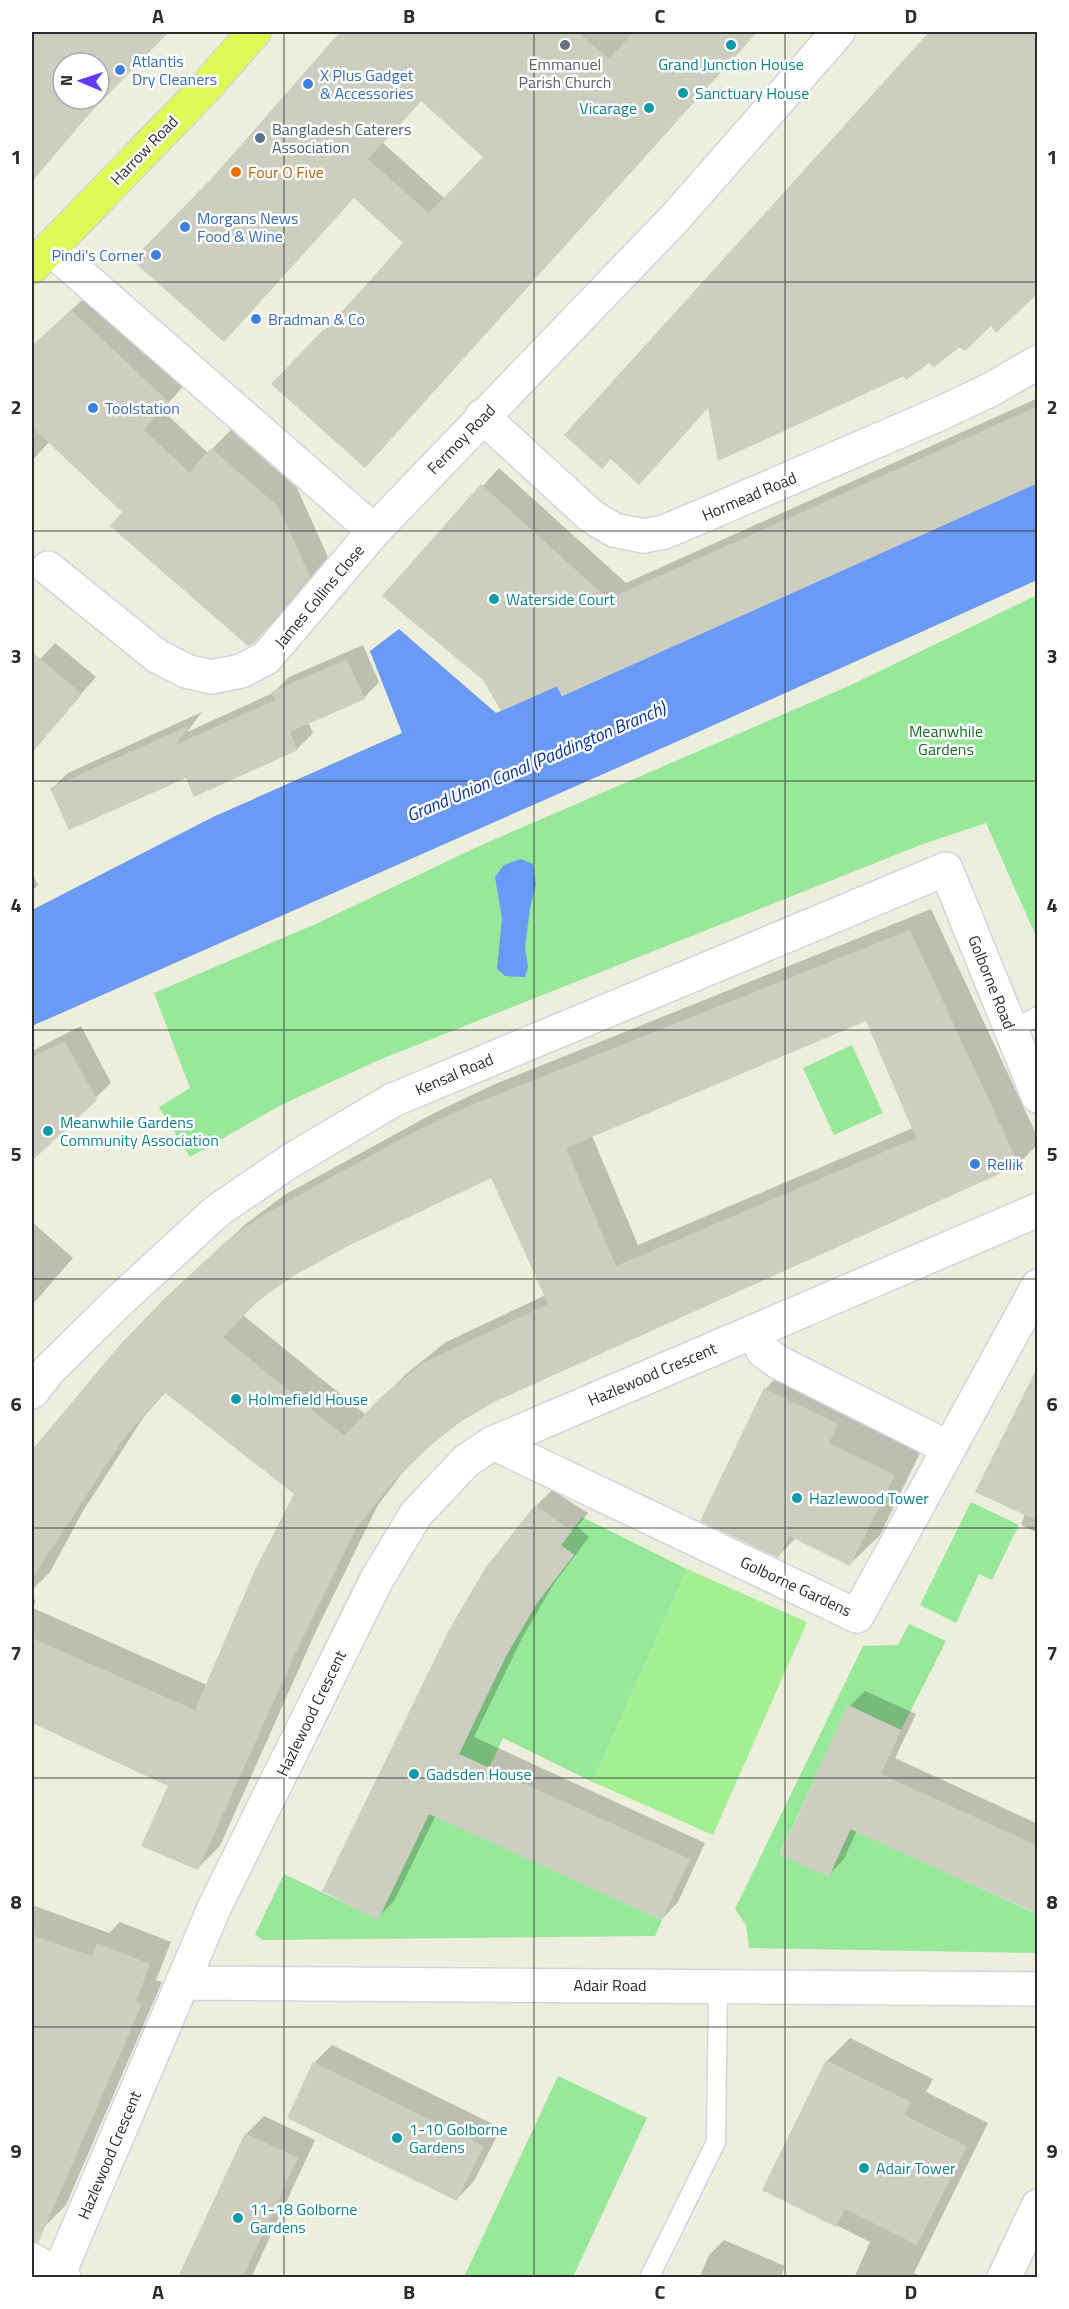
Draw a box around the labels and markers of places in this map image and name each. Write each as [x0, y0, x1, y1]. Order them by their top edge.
marker: Emmanuel Parish Church [558, 38, 572, 52]
marker: Grand Junction House [724, 38, 738, 52]
place label: Atlantis Dry Cleaners [132, 49, 217, 91]
place label: Emmanuel Parish Church [519, 52, 611, 94]
place label: Grand Junction House [658, 52, 804, 76]
marker: Atlantis Dry Cleaners [113, 63, 127, 77]
place label: X Plus Gadget & Accessories [320, 63, 414, 105]
marker: X Plus Gadget & Accessories [301, 77, 315, 91]
place label: Sanctuary House [695, 81, 809, 105]
marker: Sanctuary House [676, 86, 690, 100]
place label: Vicarage [579, 96, 637, 120]
marker: Vicarage [642, 101, 656, 115]
place label: Bangladesh Caterers Association [272, 117, 411, 159]
marker: Bangladesh Caterers Association [253, 131, 267, 145]
place label: Four O Five [248, 160, 324, 184]
marker: Four O Five [229, 165, 243, 179]
place label: Morgans News Food & Wine [197, 206, 298, 248]
marker: Morgans News Food & Wine [178, 220, 192, 234]
place label: Pindi's Corner [52, 243, 144, 267]
marker: Pindi's Corner [149, 248, 163, 262]
place label: Bradman & Co [268, 307, 365, 331]
marker: Bradman & Co [249, 312, 263, 326]
place label: Toolstation [105, 396, 180, 420]
marker: Toolstation [86, 401, 100, 415]
place label: Waterside Court [506, 587, 615, 611]
marker: Waterside Court [487, 592, 501, 606]
place label: Meanwhile Gardens Community Association [60, 1110, 219, 1152]
marker: Meanwhile Gardens Community Association [41, 1124, 55, 1138]
place label: Rellik [987, 1152, 1024, 1176]
marker: Rellik [968, 1157, 982, 1171]
place label: Holmefield House [248, 1387, 368, 1411]
marker: Holmefield House [229, 1392, 243, 1406]
place label: Hazlewood Tower [809, 1486, 929, 1510]
marker: Hazlewood Tower [790, 1491, 804, 1505]
place label: Gadsden House [426, 1762, 532, 1786]
marker: Gadsden House [407, 1767, 421, 1781]
place label: 1-10 Golborne Gardens [409, 2117, 507, 2159]
marker: 1-10 Golborne Gardens [390, 2131, 404, 2145]
place label: Adair Tower [876, 2156, 956, 2180]
marker: Adair Tower [857, 2161, 871, 2175]
place label: 11-18 Golborne Gardens [250, 2197, 357, 2239]
marker: 11-18 Golborne Gardens [231, 2211, 245, 2225]

